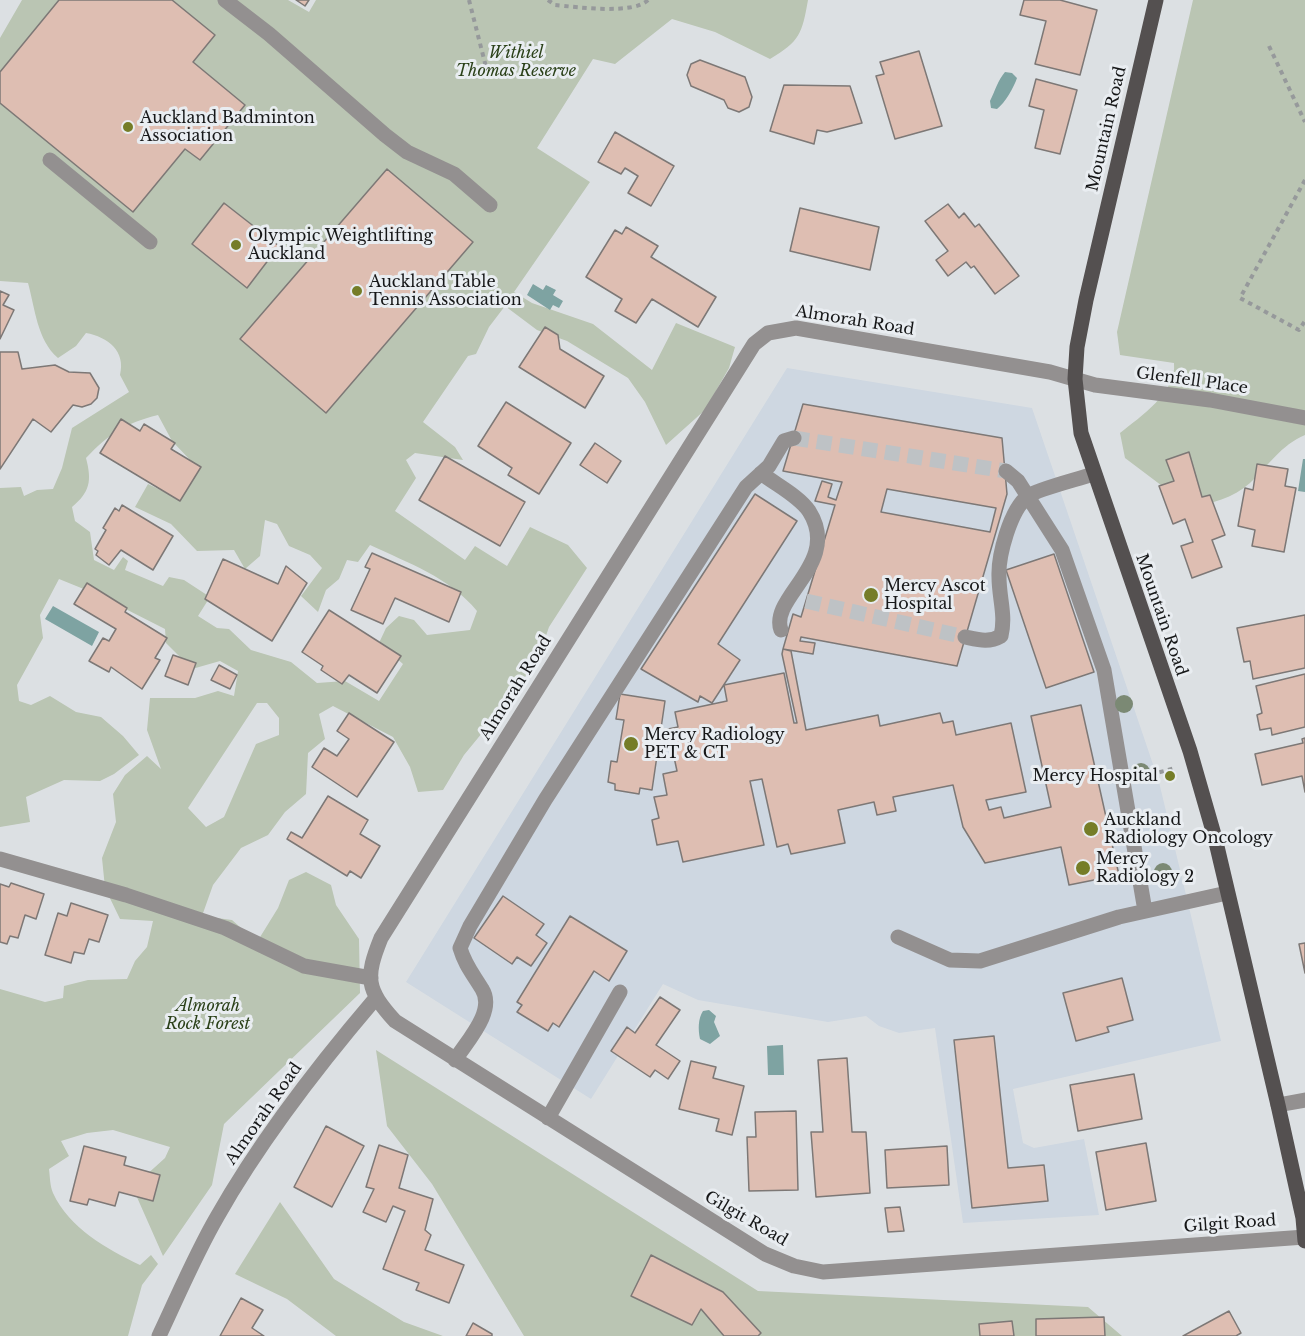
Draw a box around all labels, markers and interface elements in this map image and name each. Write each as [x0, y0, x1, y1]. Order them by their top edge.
park label: Withiel Thomas Reserve [456, 43, 576, 81]
street label: Mountain Road [1083, 65, 1131, 193]
place label: Auckland Badminton Association [140, 108, 315, 146]
marker: Auckland Badminton Association [121, 120, 135, 134]
place label: Olympic Weightlifting Auckland [248, 226, 433, 264]
marker: Olympic Weightlifting Auckland [229, 238, 243, 252]
place label: Auckland Table Tennis Association [369, 272, 522, 310]
marker: Auckland Table Tennis Association [350, 284, 364, 298]
street label: Almorah Road [794, 302, 916, 340]
street label: Glenfell Place [1135, 364, 1249, 398]
street label: Mountain Road [1131, 551, 1191, 679]
place label: Mercy Ascot Hospital [884, 576, 986, 614]
marker: Mercy Ascot Hospital [862, 586, 880, 604]
street label: Almorah Road [476, 632, 556, 744]
place label: Mercy Radiology PET & CT [644, 725, 785, 763]
marker: Mercy Radiology PET & CT [622, 735, 640, 753]
place label: Mercy Hospital [1032, 766, 1158, 786]
marker: Mercy Hospital [1163, 769, 1177, 783]
place label: Auckland Radiology Oncology [1104, 810, 1273, 848]
marker: Auckland Radiology Oncology [1082, 820, 1100, 838]
place label: Mercy Radiology 2 [1096, 849, 1194, 887]
marker: Mercy Radiology 2 [1074, 859, 1092, 877]
park label: Almorah Rock Forest [166, 996, 250, 1034]
street label: Almorah Road [222, 1059, 306, 1169]
street label: Gilgit Road [701, 1187, 791, 1251]
street label: Gilgit Road [1183, 1211, 1277, 1237]

